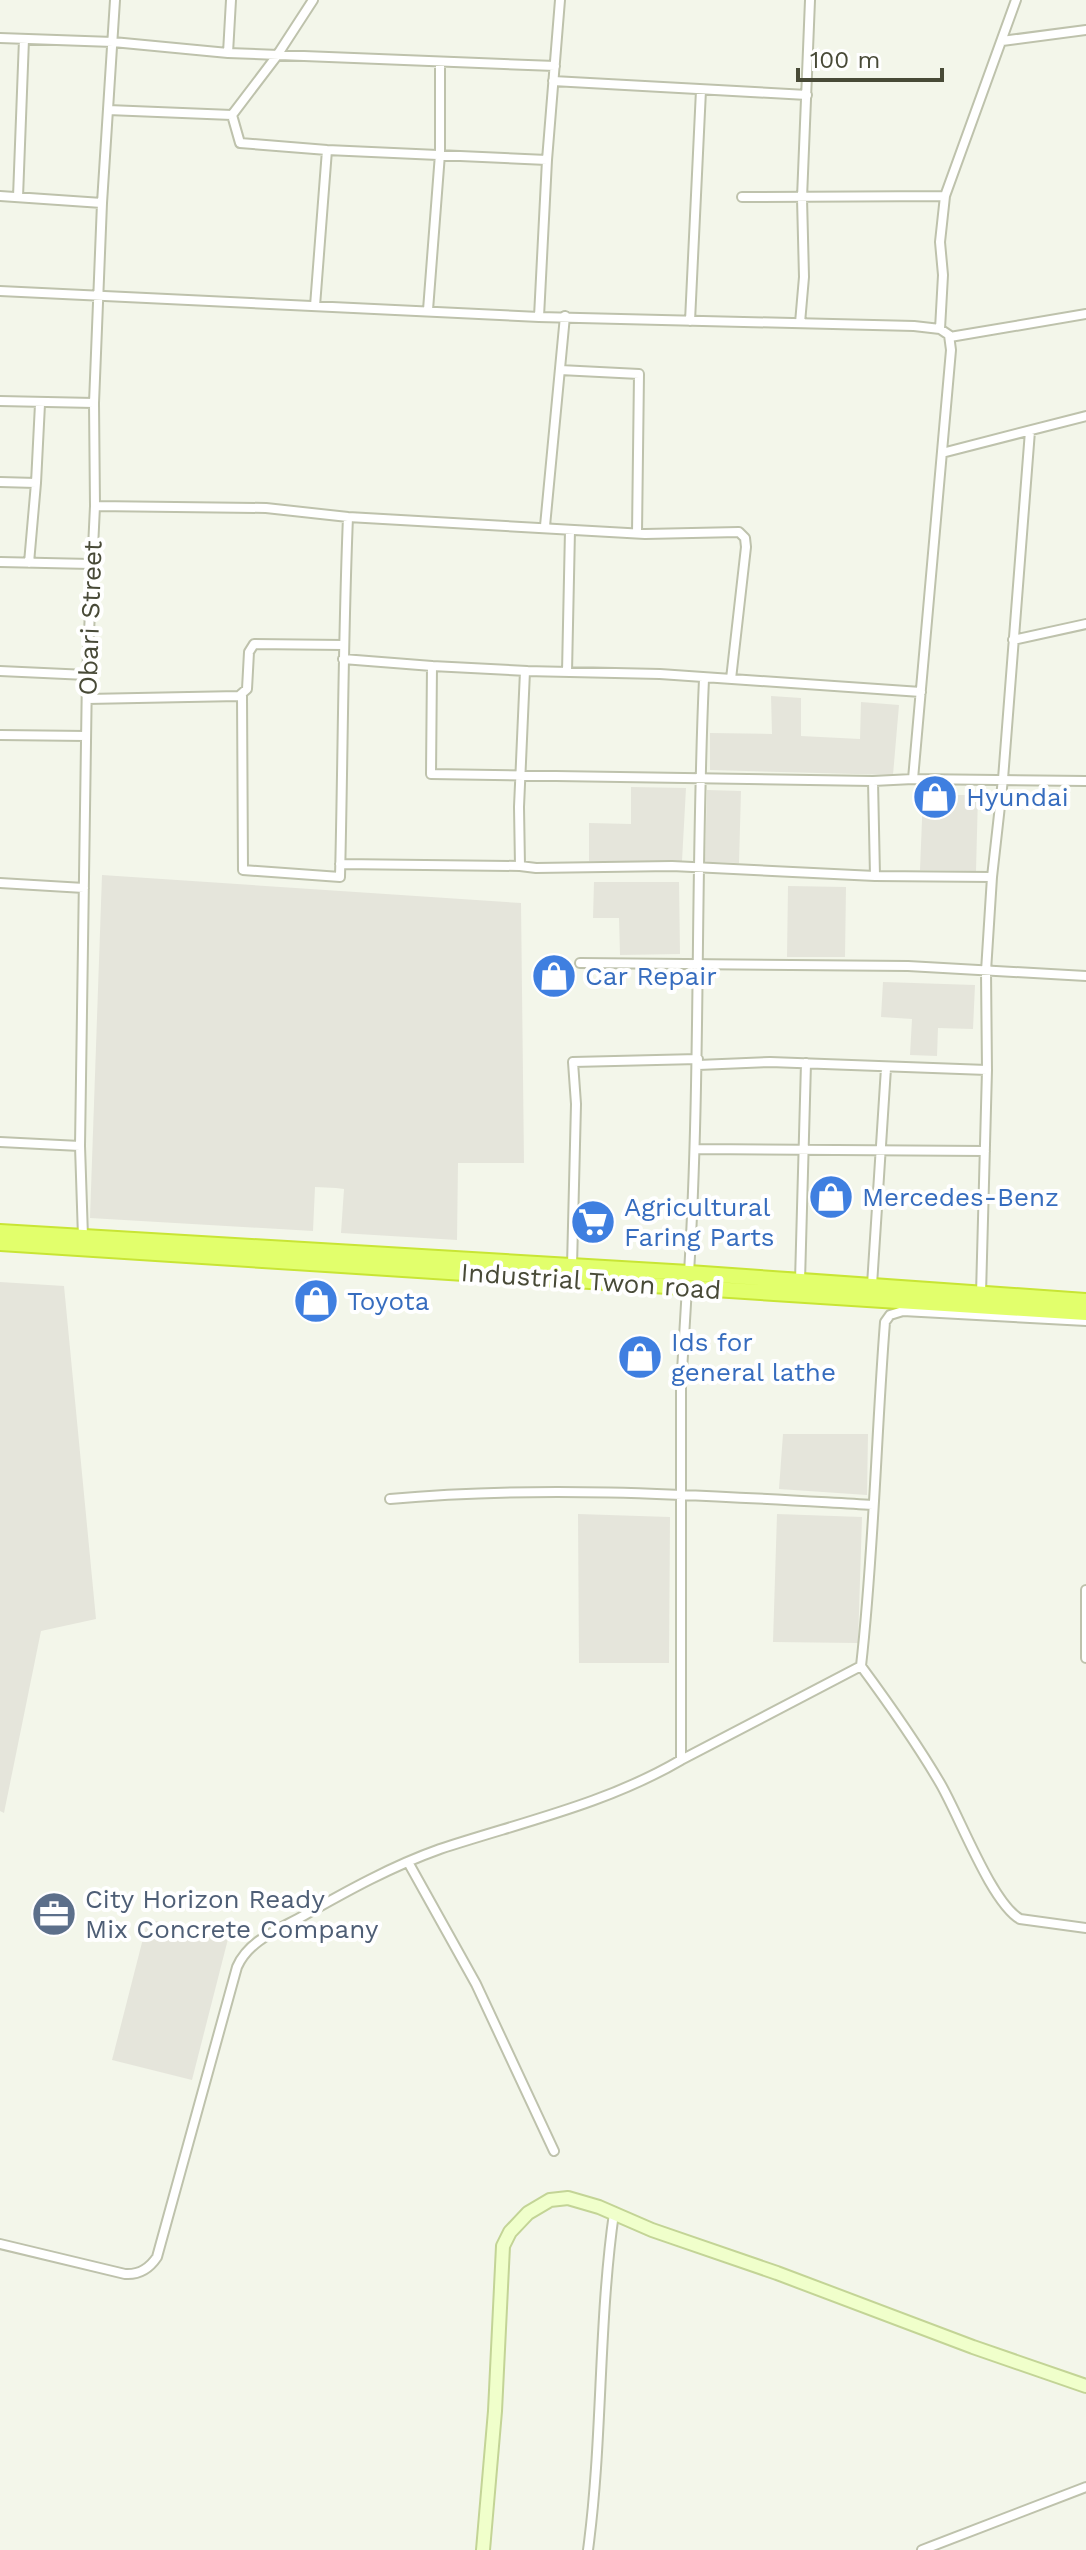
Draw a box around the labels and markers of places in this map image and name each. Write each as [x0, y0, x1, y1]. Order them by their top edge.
shop icon: Hyundai [911, 773, 959, 821]
place label: Hyundai [966, 782, 1069, 812]
shop icon: Car Repair [530, 952, 578, 1000]
place label: Car Repair [585, 961, 717, 991]
shop icon: Mercedes-Benz [807, 1173, 855, 1221]
place label: Mercedes-Benz [862, 1182, 1059, 1212]
place label: Agricultural Faring Parts [624, 1192, 775, 1252]
supermarket icon: Agricultural Faring Parts [569, 1198, 617, 1246]
shop icon: Toyota [292, 1277, 340, 1325]
place label: Toyota [347, 1286, 430, 1316]
place label: Ids for general lathe [671, 1327, 836, 1387]
shop icon: Ids for general lathe [616, 1333, 664, 1381]
place label: City Horizon Ready Mix Concrete Company [85, 1884, 379, 1944]
office icon: City Horizon Ready Mix Concrete Company [30, 1890, 78, 1938]

